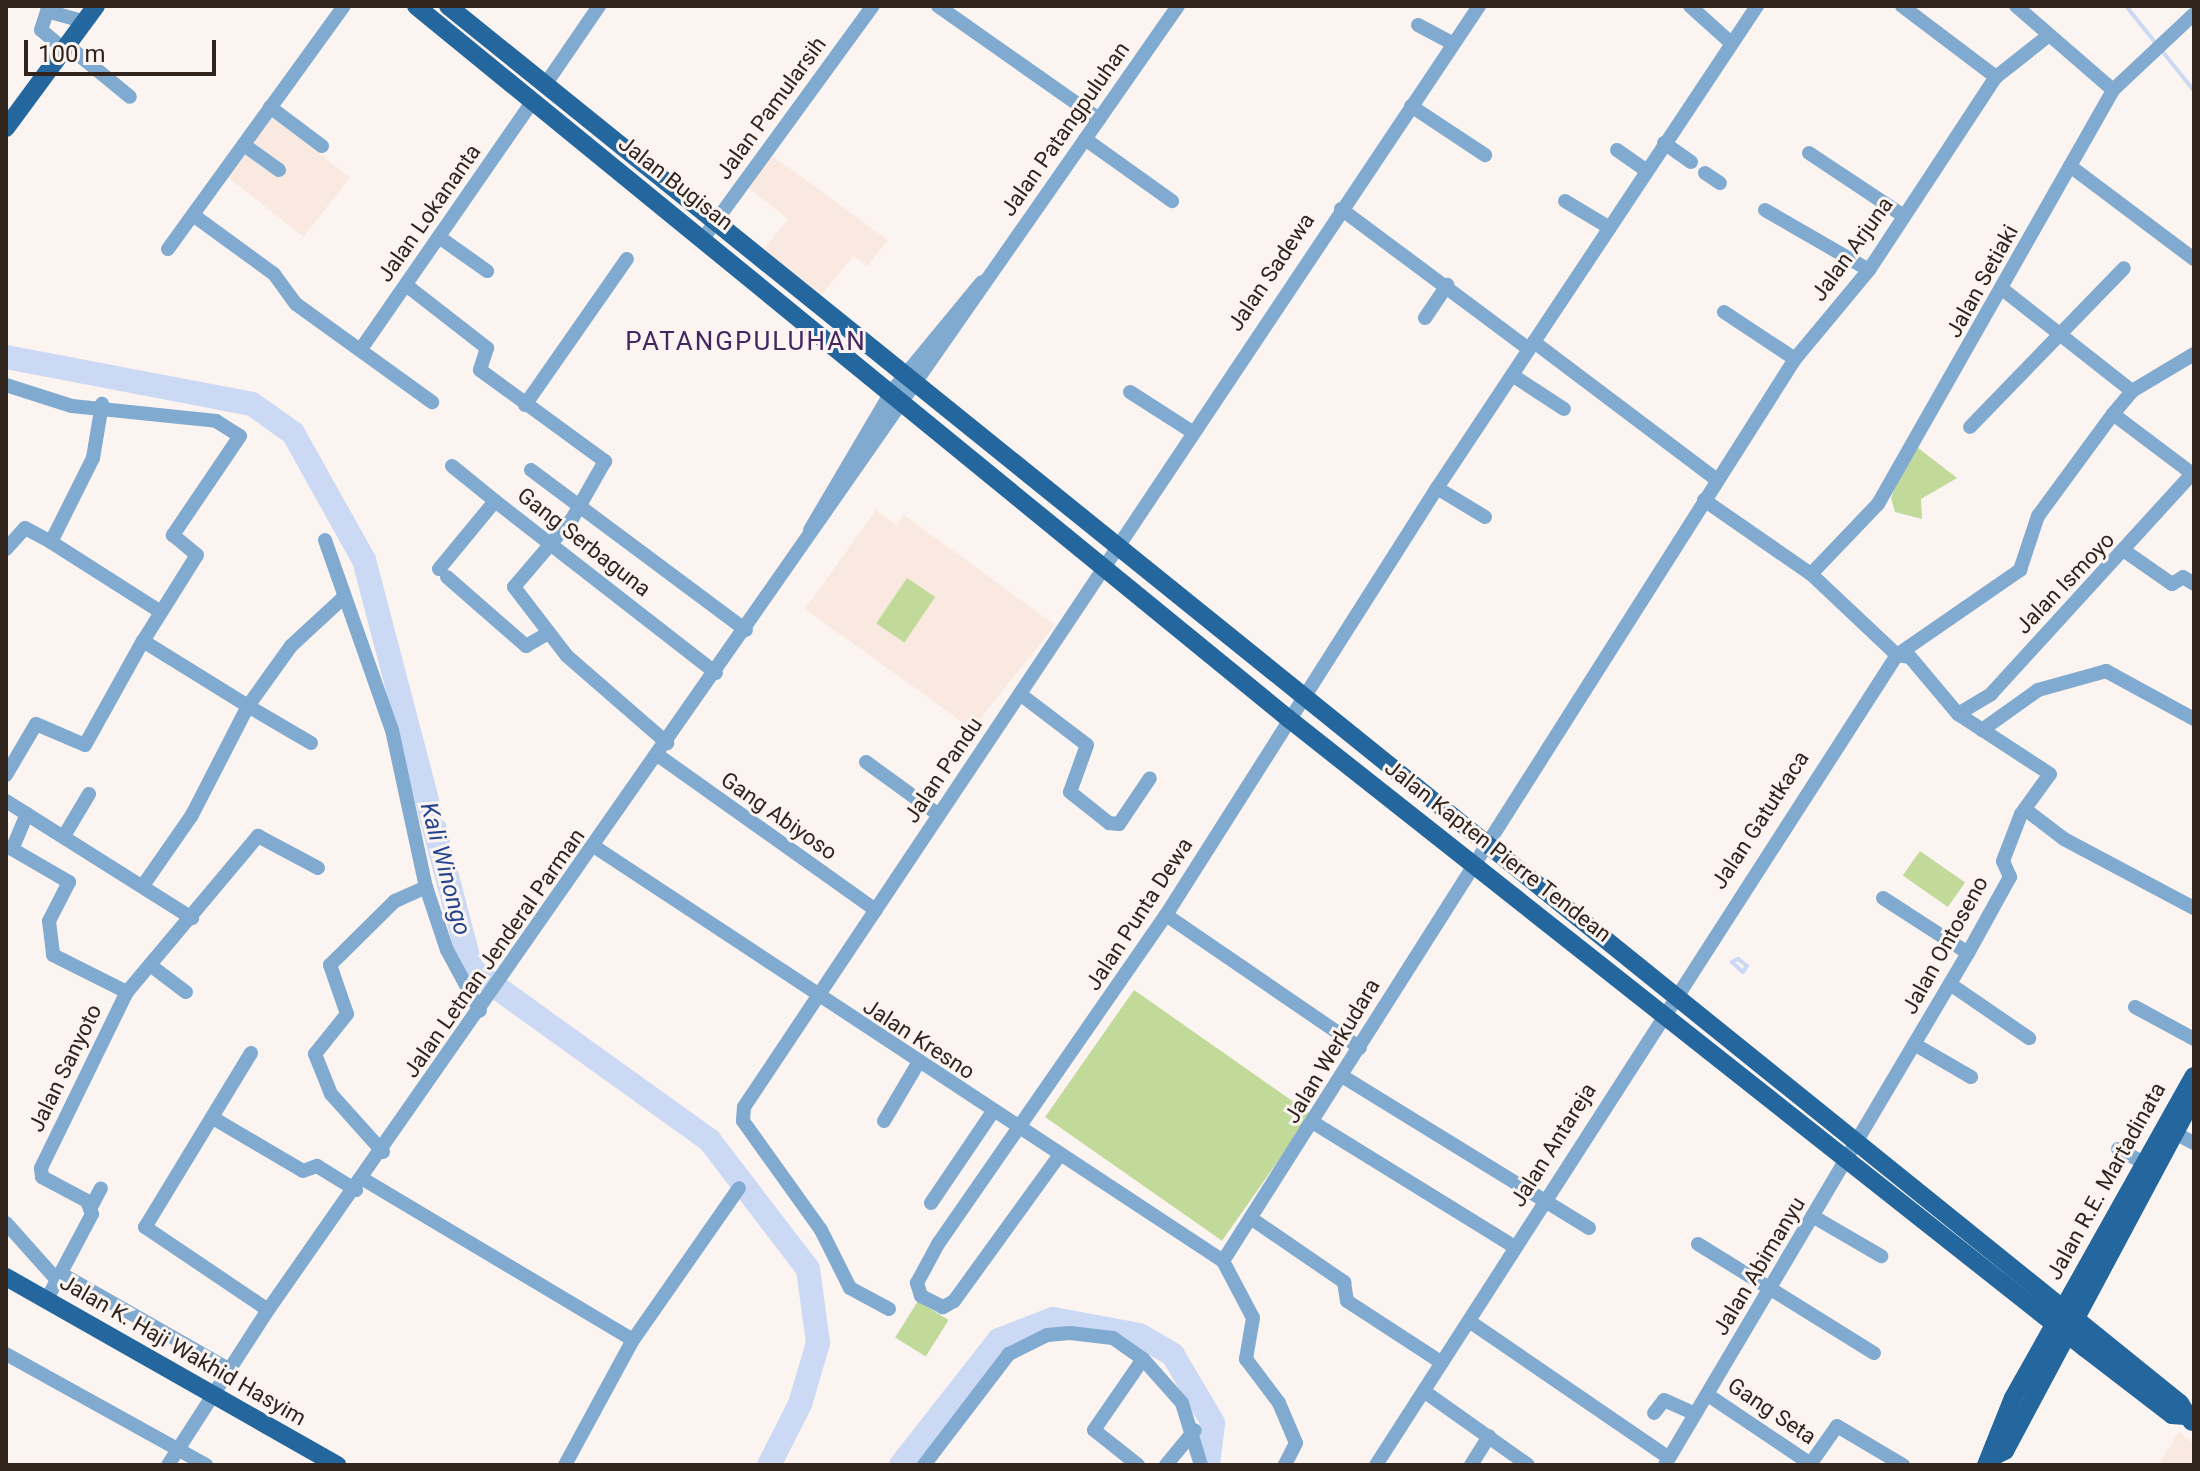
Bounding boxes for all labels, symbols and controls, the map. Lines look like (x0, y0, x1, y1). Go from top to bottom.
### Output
scale bar (28, 24, 220, 74)
street label: Jalan Pamularsih (710, 32, 832, 184)
street label: Jalan Patangpuluhan (995, 37, 1135, 221)
text: 100 m (38, 40, 105, 68)
street label: Jalan Bugisan (613, 130, 739, 236)
street label: Jalan Lokananta (372, 139, 486, 287)
street label: Jalan Arjuna (1805, 192, 1899, 306)
street label: Jalan Sadewa (1222, 208, 1320, 336)
street label: Jalan Setiaki (1940, 220, 2024, 342)
district label: PATANGPULUHAN (625, 326, 867, 358)
street label: Gang Serbaguna (512, 482, 656, 602)
street label: Jalan Ismoyo (2010, 527, 2120, 639)
street label: Jalan Pandu (898, 712, 988, 828)
street label: Jalan Gatutkaca (1706, 746, 1814, 894)
street label: Jalan Kapten Pierre Tendean (1379, 754, 1617, 948)
street label: Gang Abiyoso (716, 766, 842, 866)
water label: Kali Winongo (413, 800, 477, 938)
street label: Jalan Letnan Jenderal Parman (398, 823, 590, 1083)
street label: Jalan Punta Dewa (1080, 833, 1198, 995)
street label: Jalan Ontoseno (1896, 871, 1994, 1019)
street label: Jalan Werkudara (1278, 974, 1386, 1128)
street label: Jalan Kresno (858, 993, 980, 1085)
street label: Jalan Sanyoto (23, 1000, 107, 1136)
street label: Jalan Antareja (1504, 1078, 1602, 1212)
street label: Jalan R.E. Martadinata (2041, 1078, 2171, 1284)
street label: Jalan Abimanyu (1707, 1192, 1811, 1340)
street label: Jalan K. Haji Wakhid Hasyim (55, 1269, 311, 1431)
street label: Gang Seta (1723, 1372, 1821, 1450)

